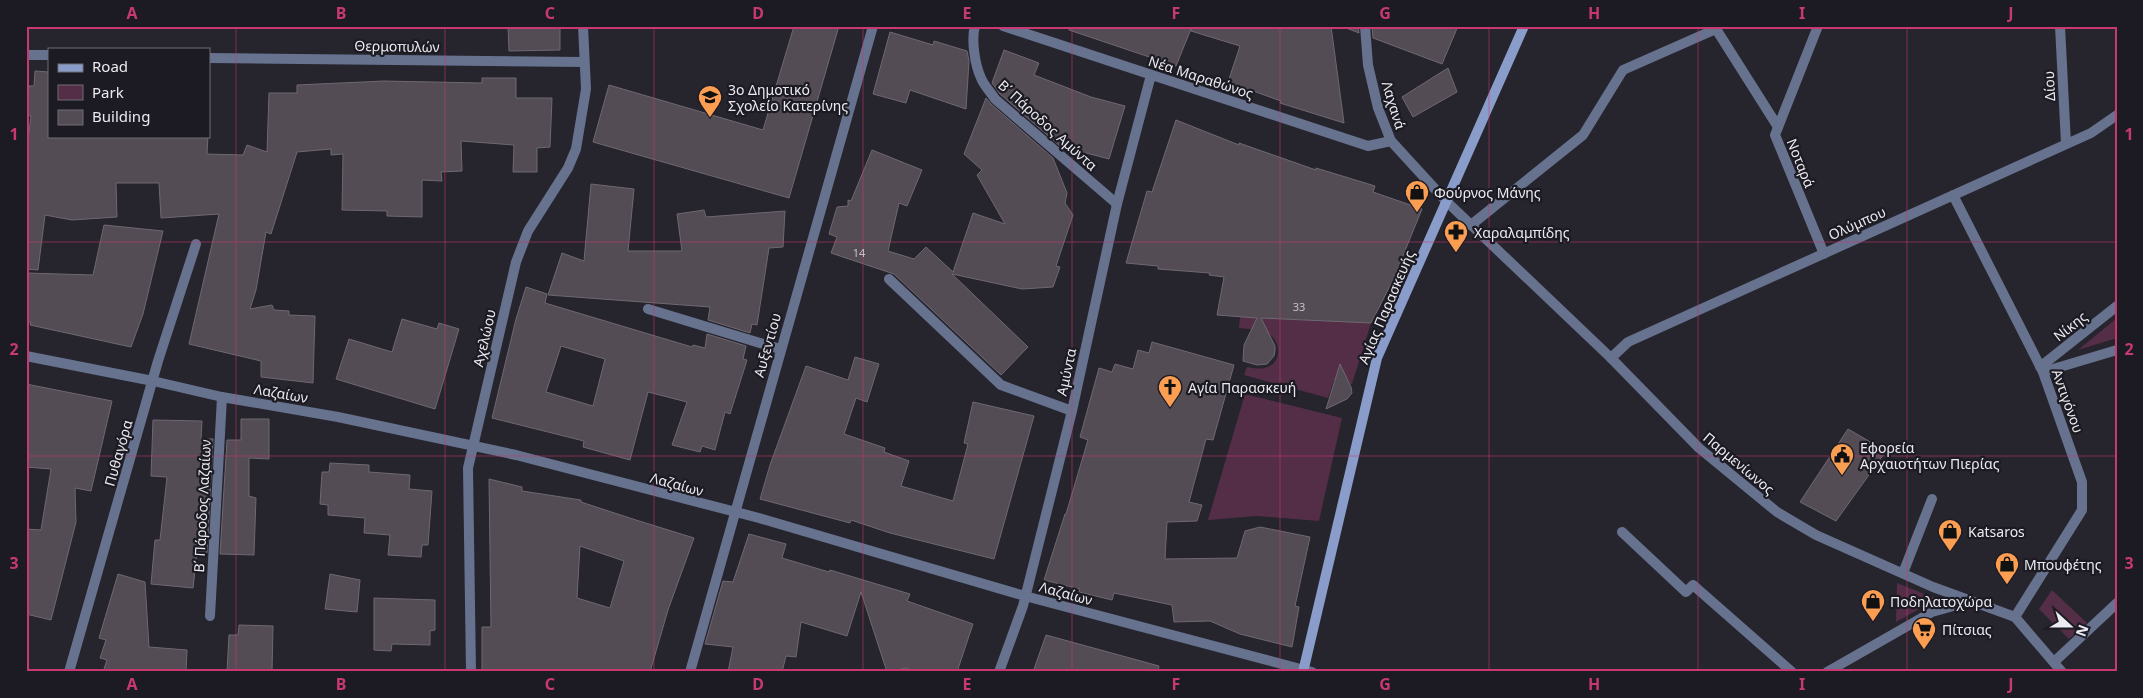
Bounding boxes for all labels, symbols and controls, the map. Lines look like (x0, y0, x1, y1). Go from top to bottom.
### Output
text: A (126, 2, 138, 24)
text: B (336, 2, 346, 24)
text: C (545, 2, 555, 24)
text: D (752, 2, 764, 24)
text: E (963, 2, 972, 24)
text: F (1172, 2, 1180, 24)
text: G (1379, 2, 1391, 24)
text: H (1588, 2, 1600, 24)
text: I (1799, 2, 1805, 24)
text: J (2006, 2, 2014, 24)
street label: Θερμοπυλών (354, 36, 440, 56)
legend (48, 48, 210, 138)
street label: Νέα Μαραθώνος (1146, 51, 1256, 103)
text: Road (92, 56, 128, 76)
street label: Δίου (2039, 70, 2059, 102)
street label: Β΄ Πάροδος Αμύντα (994, 75, 1102, 175)
street label: Λαχανά (1378, 79, 1410, 132)
place label: 3ο Δημοτικό Σχολείο Κατερίνης (728, 80, 848, 115)
text: Park (92, 82, 124, 102)
school or university icon: 3ο Δημοτικό Σχολείο Κατερίνης (697, 84, 723, 118)
text: Building (92, 106, 150, 126)
text: 1 (9, 123, 19, 145)
text: 1 (2124, 123, 2134, 145)
street label: Νοταρά (1783, 136, 1820, 191)
shop icon: Φούρνος Μάνης (1404, 179, 1430, 213)
place label: Φούρνος Μάνης (1434, 183, 1541, 202)
street label: Ολύμπου (1825, 202, 1889, 244)
pharmacy icon: Χαραλαμπίδης (1443, 219, 1469, 253)
place label: Χαραλαμπίδης (1474, 223, 1570, 242)
house number: 14 (853, 245, 866, 260)
street label: Αγίας Παρασκευής (1353, 247, 1419, 367)
house number: 33 (1293, 299, 1305, 314)
street label: Αχελώου (468, 307, 500, 369)
street label: Νίκης (2049, 307, 2091, 345)
street label: Αυξεντίου (749, 311, 785, 379)
text: 2 (9, 338, 19, 360)
text: 2 (2124, 338, 2134, 360)
street label: Αμύντα (1052, 346, 1080, 398)
street label: Αντιγόνου (2048, 366, 2088, 436)
church icon: Αγία Παρασκευή (1157, 374, 1183, 408)
place label: Αγία Παρασκευή (1188, 378, 1296, 397)
street label: Λαζαίων (253, 379, 309, 407)
street label: Πυθαγόρα (99, 417, 137, 488)
street label: Παρμενίωνος (1699, 428, 1779, 498)
place label: Εφορεία Αρχαιοτήτων Πιερίας (1860, 438, 2000, 473)
street label: Β΄ Πάροδος Λαζαίων (189, 439, 215, 573)
public building icon: Εφορεία Αρχαιοτήτων Πιερίας (1829, 442, 1855, 476)
street label: Λαζαίων (648, 468, 706, 500)
shop icon: Katsaros (1937, 518, 1963, 552)
place label: Katsaros (1968, 522, 2025, 541)
shop icon: Μπουφέτης (1994, 551, 2020, 585)
text: 3 (9, 552, 19, 574)
text: 3 (2124, 552, 2134, 574)
place label: Μπουφέτης (2024, 555, 2102, 574)
street label: Λαζαίων (1037, 577, 1095, 609)
shop icon: Ποδηλατοχώρα (1860, 588, 1886, 622)
place label: Ποδηλατοχώρα (1890, 592, 1992, 611)
north arrow (2046, 600, 2096, 650)
supermarket icon: Πίτσιας (1911, 616, 1937, 650)
place label: Πίτσιας (1942, 620, 1992, 639)
text: N (2072, 622, 2094, 640)
text: A (126, 673, 138, 695)
text: B (336, 673, 346, 695)
text: C (545, 673, 555, 695)
text: D (752, 673, 764, 695)
text: E (963, 673, 972, 695)
text: F (1172, 673, 1180, 695)
text: G (1379, 673, 1391, 695)
text: H (1588, 673, 1600, 695)
text: I (1799, 673, 1805, 695)
text: J (2006, 673, 2014, 695)

